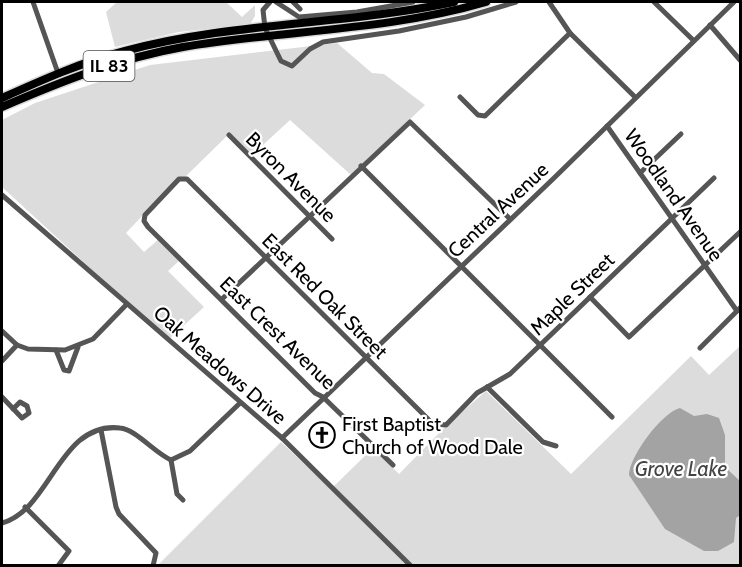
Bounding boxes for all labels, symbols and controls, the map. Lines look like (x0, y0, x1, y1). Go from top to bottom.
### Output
road number: IL 83 (84, 51, 134, 81)
street label: Woodland Avenue (619, 124, 729, 266)
street label: Byron Avenue (241, 127, 341, 227)
street label: Central Avenue (443, 157, 553, 263)
street label: East Red Oak Street (257, 228, 393, 364)
street label: Maple Street (525, 248, 619, 340)
street label: East Crest Avenue (215, 272, 341, 394)
street label: Oak Meadows Drive (149, 301, 291, 429)
place label: First Baptist Church of Wood Dale (342, 412, 523, 459)
church icon: First Baptist Church of Wood Dale (307, 420, 337, 450)
water label: Grove Lake (635, 456, 728, 481)

